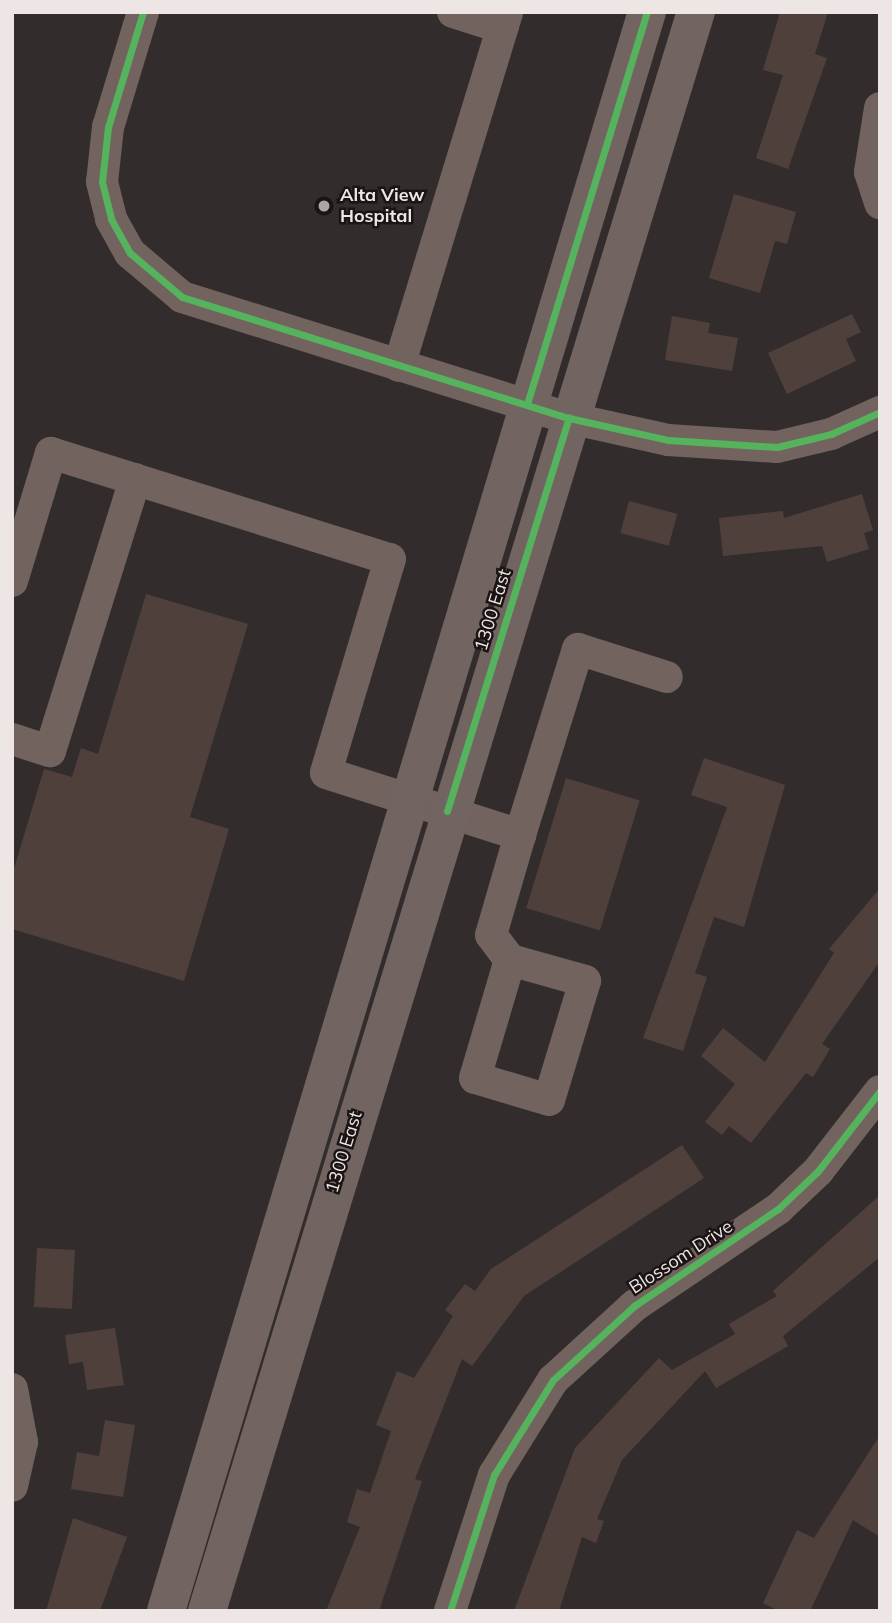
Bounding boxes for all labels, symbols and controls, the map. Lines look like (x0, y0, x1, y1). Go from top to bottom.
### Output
place label: Alta View Hospital (340, 185, 424, 228)
marker: Alta View Hospital (314, 196, 334, 216)
street label: 1300 East (470, 567, 516, 653)
street label: 1300 East (321, 1109, 367, 1195)
street label: Blossom Drive (625, 1216, 737, 1298)

